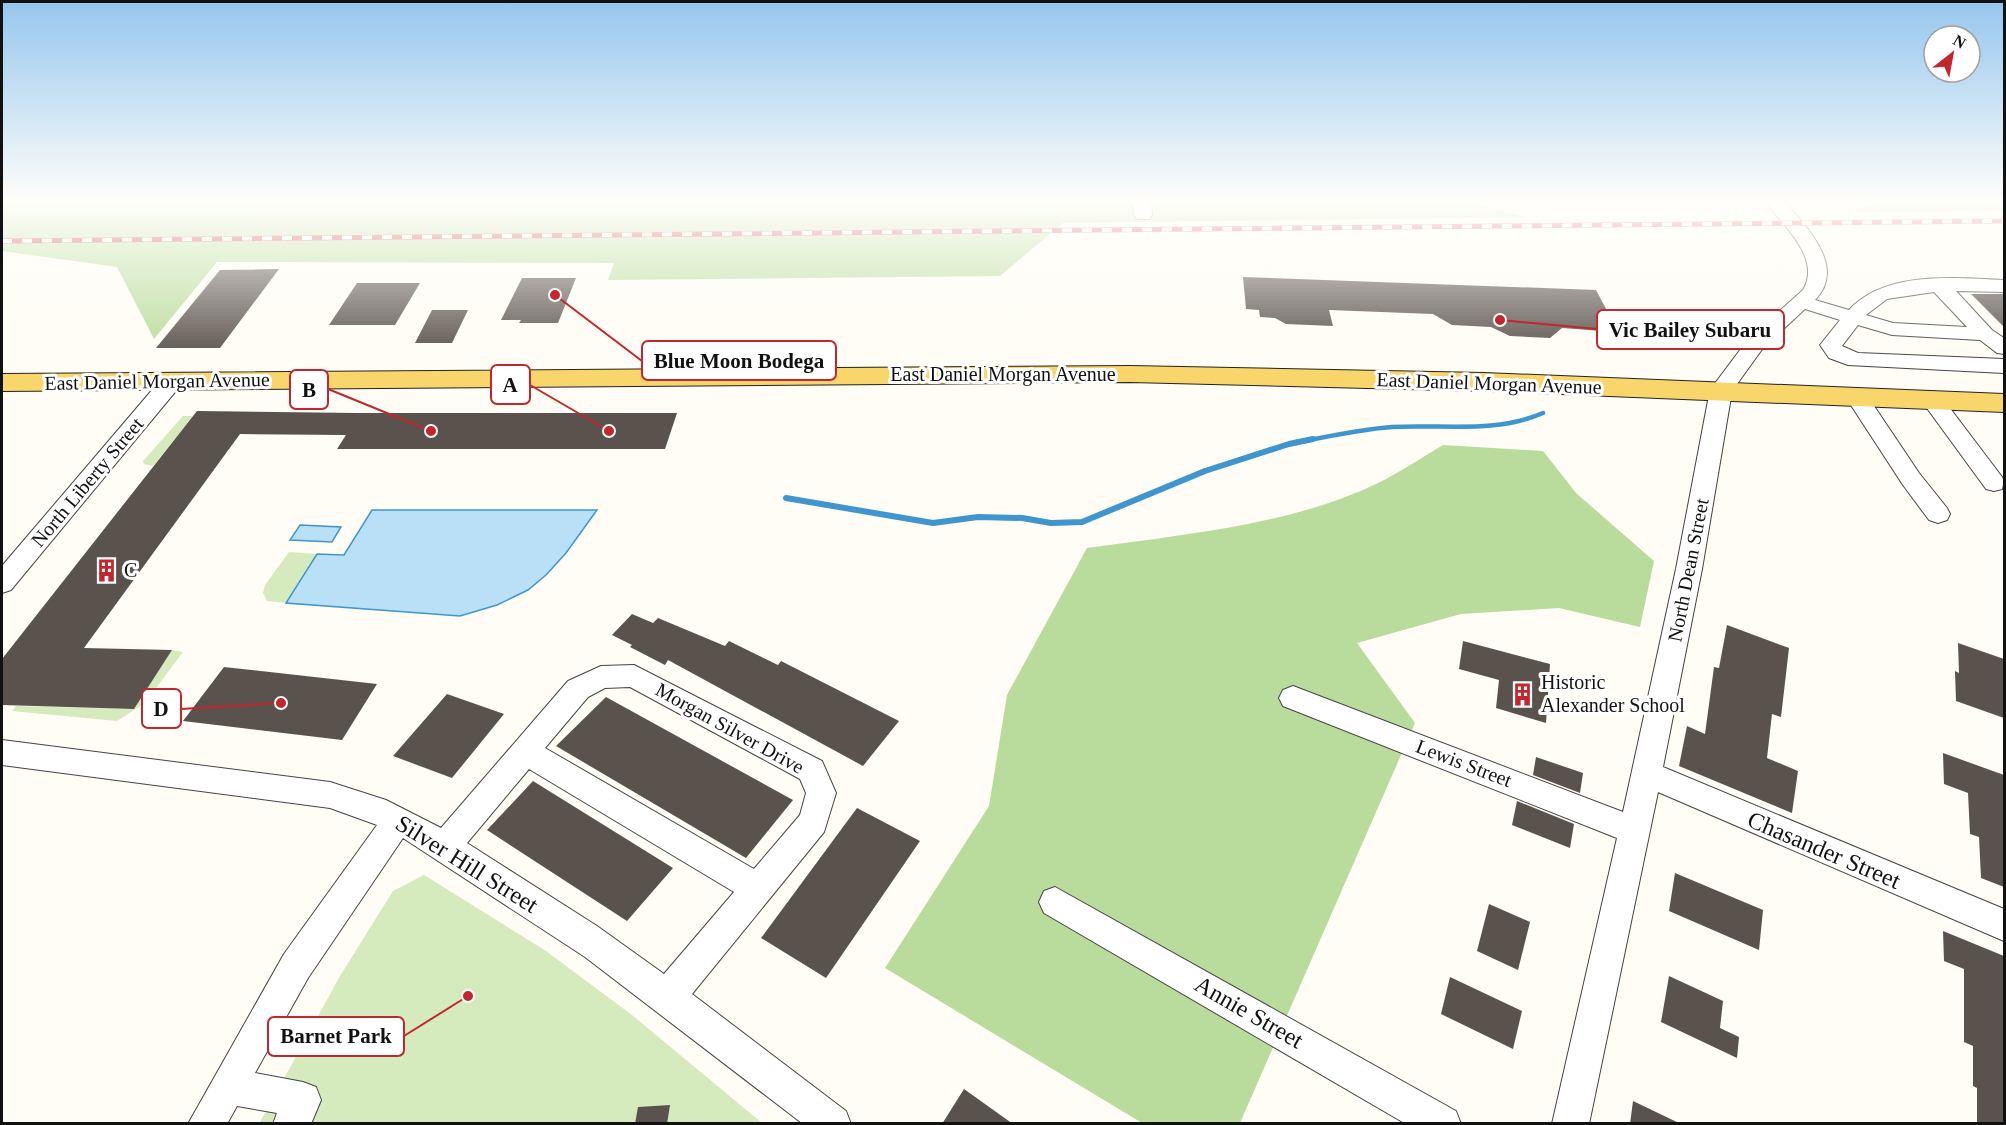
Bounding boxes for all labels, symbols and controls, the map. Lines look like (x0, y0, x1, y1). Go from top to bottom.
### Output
north arrow (1922, 24, 1982, 84)
text: N (1950, 31, 1969, 52)
callout: Vic Bailey Subaru (1597, 310, 1784, 349)
text: Vic Bailey Subaru (1609, 318, 1772, 342)
callout: Blue Moon Bodega (642, 341, 836, 380)
text: Blue Moon Bodega (654, 349, 825, 373)
street label: East Daniel Morgan Avenue (890, 363, 1116, 386)
callout: A (491, 365, 530, 404)
street label: East Daniel Morgan Avenue (44, 368, 270, 395)
street label: East Daniel Morgan Avenue (1376, 368, 1602, 399)
callout: B (290, 370, 328, 409)
text: A (502, 373, 518, 397)
text: B (302, 378, 316, 402)
street label: North Liberty Street (26, 412, 149, 552)
street label: North Dean Street (1663, 496, 1713, 644)
building icon: C (93, 557, 119, 583)
place label: C (124, 559, 137, 581)
place label: Historic Alexander School (1541, 671, 1685, 716)
street label: Morgan Silver Drive (651, 678, 808, 779)
building icon: Historic Alexander School (1510, 681, 1536, 707)
callout: D (142, 689, 181, 728)
text: D (153, 697, 169, 721)
street label: Lewis Street (1413, 735, 1515, 791)
street label: Chasander Street (1744, 806, 1905, 894)
street label: Silver Hill Street (391, 810, 543, 918)
street label: Annie Street (1190, 971, 1308, 1054)
callout: Barnet Park (268, 1017, 404, 1056)
text: Barnet Park (280, 1024, 392, 1048)

